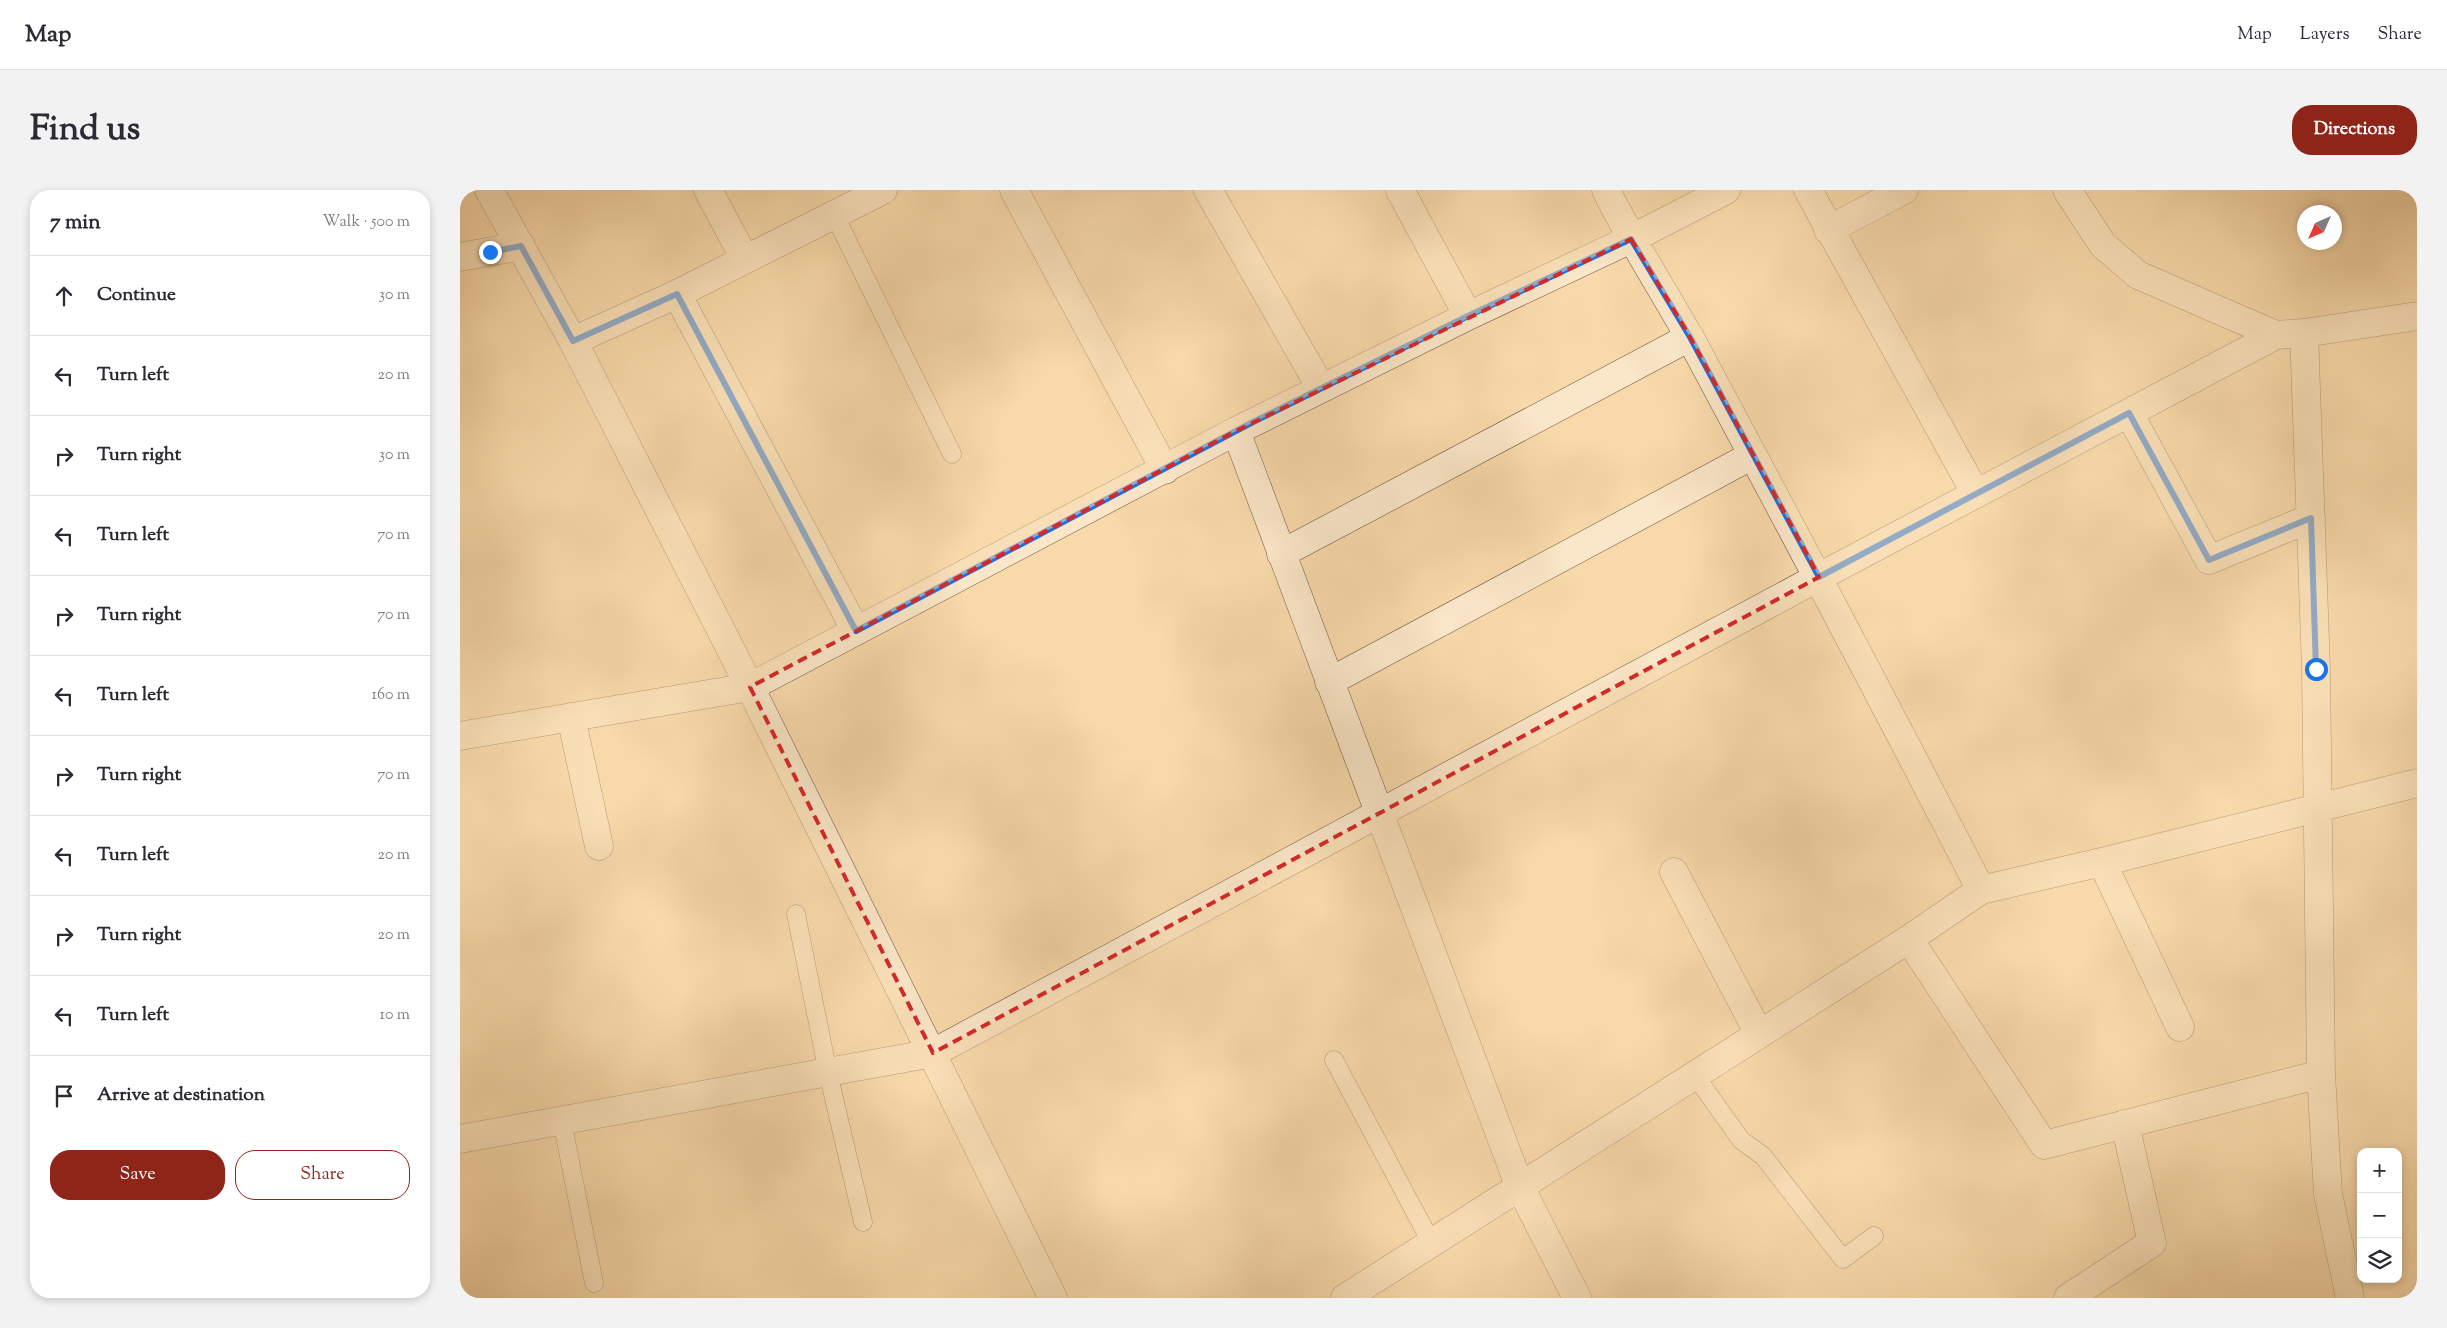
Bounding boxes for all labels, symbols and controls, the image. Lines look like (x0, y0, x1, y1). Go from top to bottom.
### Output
text: Map (25, 18, 71, 52)
text: Map (2237, 22, 2272, 48)
text: Layers (2300, 22, 2350, 48)
text: Share (2378, 22, 2422, 48)
text: Find us (30, 105, 140, 156)
button: Directions (2292, 105, 2417, 155)
north arrow (2297, 205, 2342, 250)
text: 7 min (50, 208, 101, 238)
text: Walk · 500 m (323, 211, 410, 234)
route end (479, 241, 502, 264)
icon: ahead (50, 282, 78, 310)
text: Continue (97, 282, 176, 309)
text: 30 m (379, 284, 410, 307)
icon: left (50, 362, 78, 390)
text: Turn left (97, 362, 169, 389)
text: 20 m (377, 364, 410, 387)
icon: right (50, 442, 78, 470)
text: Turn right (97, 442, 181, 469)
text: 30 m (379, 444, 410, 467)
icon: left (50, 522, 78, 550)
text: Turn left (97, 522, 169, 549)
text: 70 m (377, 524, 410, 547)
icon: right (50, 602, 78, 630)
text: Turn right (97, 602, 181, 629)
text: 70 m (377, 604, 410, 627)
route start (2305, 658, 2328, 681)
icon: left (50, 682, 78, 710)
text: Turn left (97, 682, 169, 709)
text: 160 m (372, 684, 410, 707)
icon: right (50, 762, 78, 790)
text: Turn right (97, 762, 181, 789)
text: 70 m (377, 764, 410, 787)
icon: left (50, 842, 78, 870)
text: Turn left (97, 842, 169, 869)
text: 20 m (377, 844, 410, 867)
icon: right (50, 922, 78, 950)
text: Turn right (97, 922, 181, 949)
text: 20 m (377, 924, 410, 947)
icon: left (50, 1002, 78, 1030)
text: Turn left (97, 1002, 169, 1029)
text: 10 m (380, 1004, 410, 1027)
icon: arrive (50, 1082, 78, 1110)
text: Arrive at destination (97, 1082, 265, 1109)
map controls (2357, 1148, 2402, 1283)
button: + (2357, 1148, 2402, 1193)
button: Save (50, 1150, 225, 1200)
button: Share (235, 1150, 410, 1200)
button: − (2357, 1193, 2402, 1238)
button: layers (2357, 1238, 2402, 1283)

